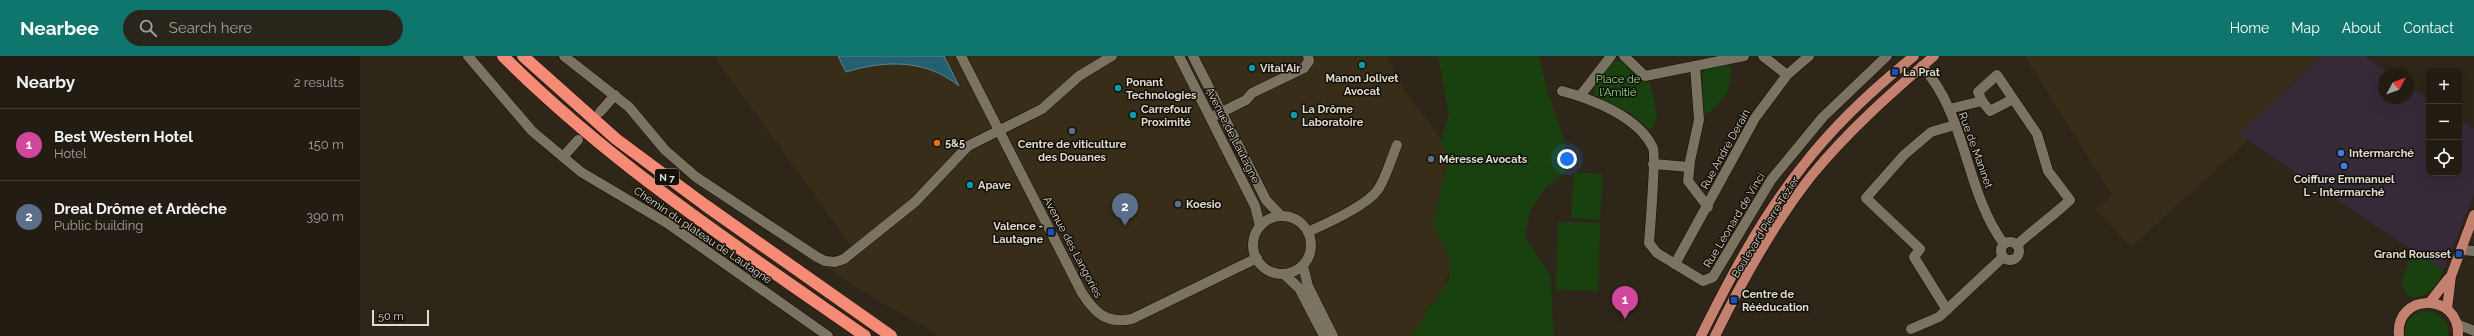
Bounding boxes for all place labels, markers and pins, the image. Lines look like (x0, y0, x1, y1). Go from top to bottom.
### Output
marker: Manon Jolivet Avocat (1357, 60, 1367, 70)
place label: Vital'Air (1260, 62, 1301, 75)
marker: Vital'Air (1247, 63, 1257, 73)
place label: La Prat (1903, 66, 1941, 79)
marker: La Prat (1890, 67, 1900, 77)
place label: Manon Jolivet Avocat (1326, 72, 1399, 98)
place label: Ponant Technologies (1126, 76, 1197, 102)
marker: Ponant Technologies (1113, 83, 1123, 93)
place label: Carrefour Proximité (1141, 103, 1192, 129)
place label: La Drôme Laboratoire (1302, 103, 1364, 129)
marker: Carrefour Proximité (1128, 110, 1138, 120)
marker: La Drôme Laboratoire (1289, 110, 1299, 120)
marker: Centre de viticulture des Douanes (1067, 126, 1077, 136)
place label: 5&5 (945, 137, 965, 150)
marker: 5&5 (932, 138, 942, 148)
place label: Centre de viticulture des Douanes (1018, 138, 1127, 164)
place label: Intermarché (2349, 147, 2414, 160)
marker: Intermarché (2336, 148, 2346, 158)
place label: Méresse Avocats (1439, 153, 1528, 166)
marker: Méresse Avocats (1426, 154, 1436, 164)
marker: Coiffure Emmanuel L - Intermarché (2339, 161, 2349, 171)
place label: Coiffure Emmanuel L - Intermarché (2293, 173, 2395, 199)
place label: Apave (978, 179, 1011, 192)
marker: Apave (965, 180, 975, 190)
pin: 2 (1112, 193, 1138, 226)
place label: Koesio (1186, 198, 1221, 211)
marker: Koesio (1173, 199, 1183, 209)
place label: Valence - Lautagne (993, 220, 1043, 246)
marker: Valence - Lautagne (1046, 227, 1056, 237)
place label: Grand Rousset (2374, 248, 2452, 261)
marker: Grand Rousset (2454, 249, 2464, 259)
pin: 1 (1612, 286, 1638, 319)
place label: Centre de Rééducation (1742, 288, 1809, 314)
marker: Centre de Rééducation (1729, 295, 1739, 305)

